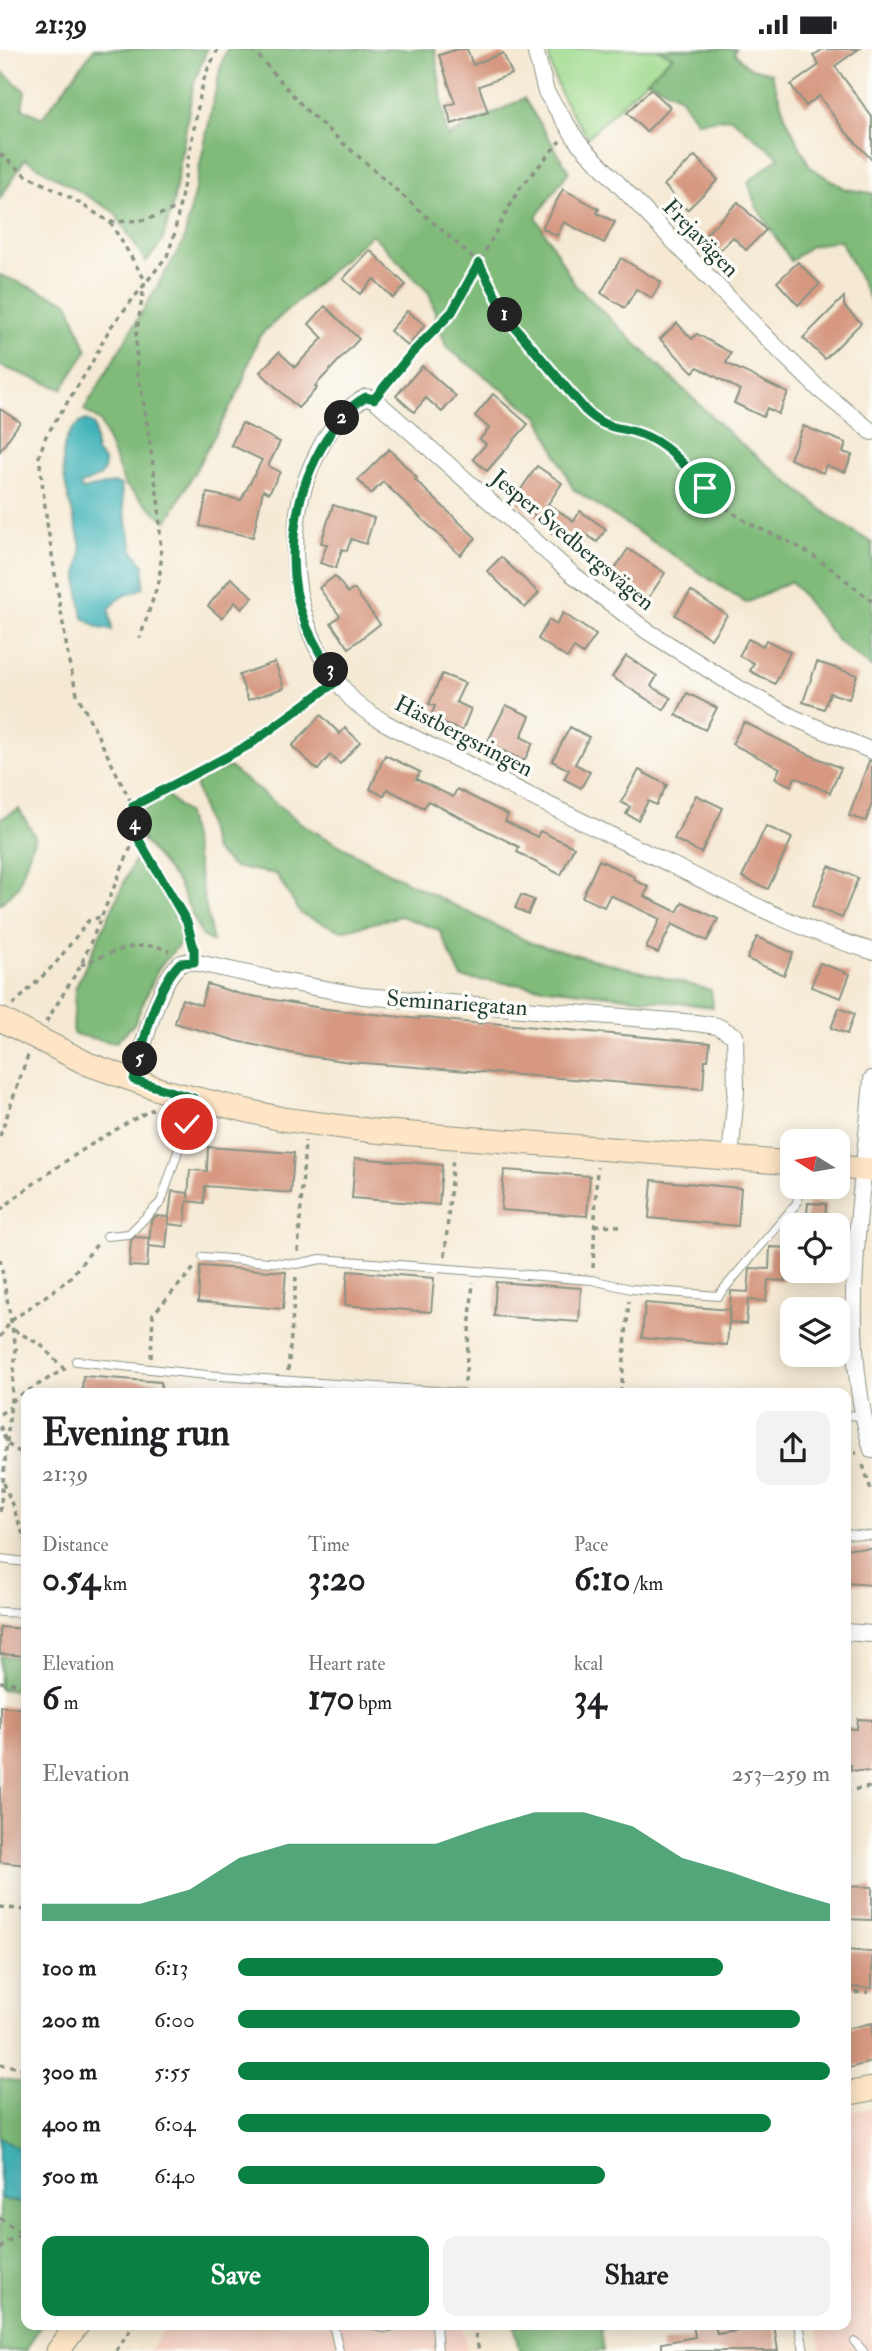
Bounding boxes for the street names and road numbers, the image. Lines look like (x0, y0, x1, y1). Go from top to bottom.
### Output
street label: Frejavägen (656, 193, 746, 284)
street label: Jesper Svedbergsvägen (484, 462, 661, 618)
street label: Hästbergsringen (390, 689, 538, 783)
street label: Seminariegatan (385, 984, 529, 1022)

